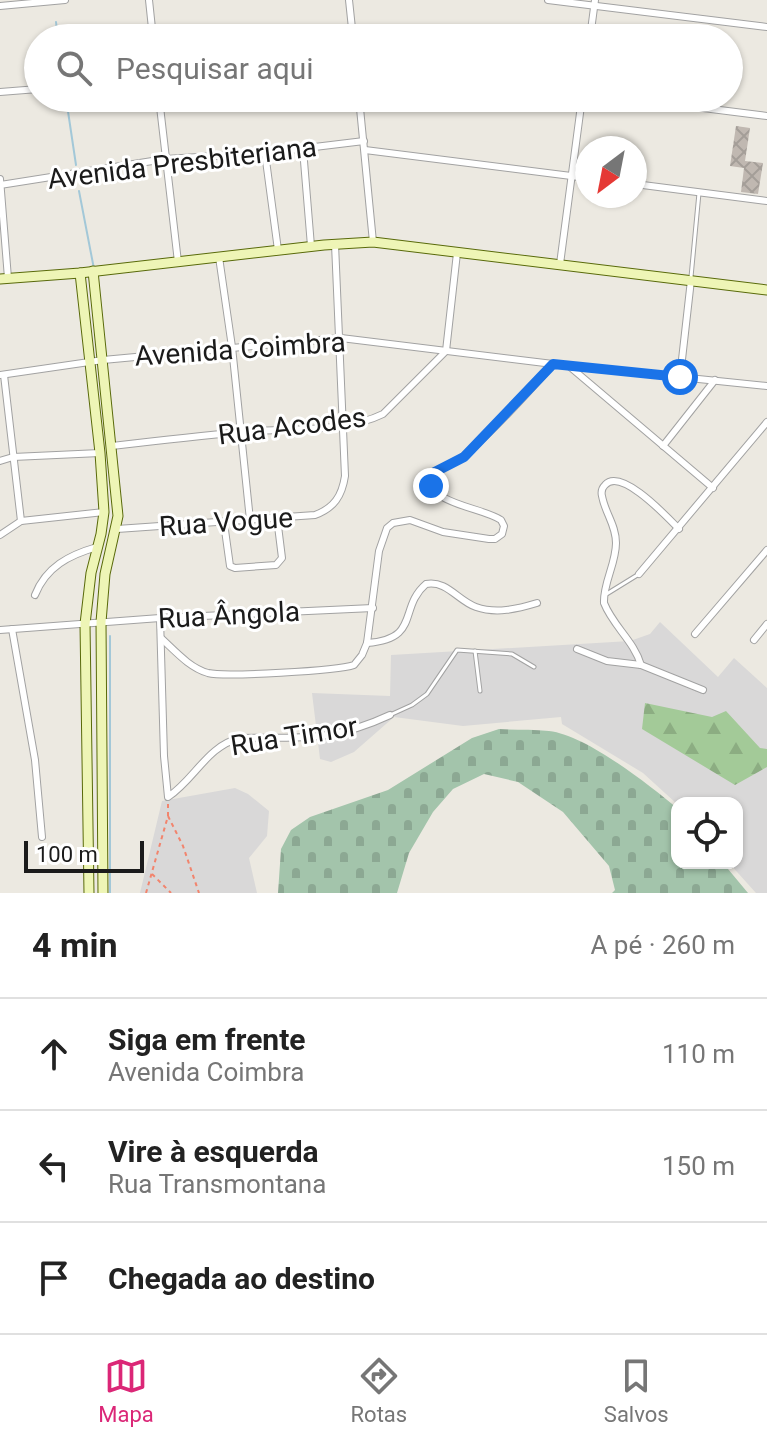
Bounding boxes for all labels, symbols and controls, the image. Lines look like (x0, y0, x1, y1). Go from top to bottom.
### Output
search box (24, 24, 743, 112)
icon: search (52, 46, 96, 90)
text: Pesquisar aqui (116, 51, 314, 86)
street label: Avenida Presbiteriana (45, 130, 319, 196)
north arrow (575, 136, 647, 208)
street label: Avenida Coimbra (133, 325, 347, 373)
route start (662, 359, 698, 395)
street label: Rua Acodes (216, 401, 368, 451)
route end (413, 468, 449, 504)
street label: Rua Vogue (158, 501, 294, 543)
street label: Rua Ângola (157, 595, 301, 635)
street label: Rua Timor (228, 710, 360, 762)
map controls (671, 797, 743, 869)
button: locate (671, 797, 743, 869)
scale bar (24, 837, 144, 873)
text: 100 m (36, 842, 98, 867)
text: 4 min (32, 925, 117, 965)
text: A pé · 260 m (590, 930, 735, 960)
text: Siga em frente (108, 1022, 306, 1057)
icon: ahead (32, 1032, 76, 1076)
text: 110 m (662, 1039, 735, 1069)
text: Avenida Coimbra (108, 1057, 304, 1087)
text: Vire à esquerda (108, 1134, 319, 1169)
icon: left (32, 1144, 76, 1188)
text: 150 m (662, 1151, 735, 1181)
text: Rua Transmontana (108, 1169, 326, 1199)
icon: arrive (32, 1256, 76, 1300)
text: Chegada ao destino (108, 1261, 375, 1296)
tab: Mapa (98, 1354, 154, 1427)
tab: Rotas (351, 1354, 407, 1427)
tab: Salvos (604, 1354, 669, 1427)

